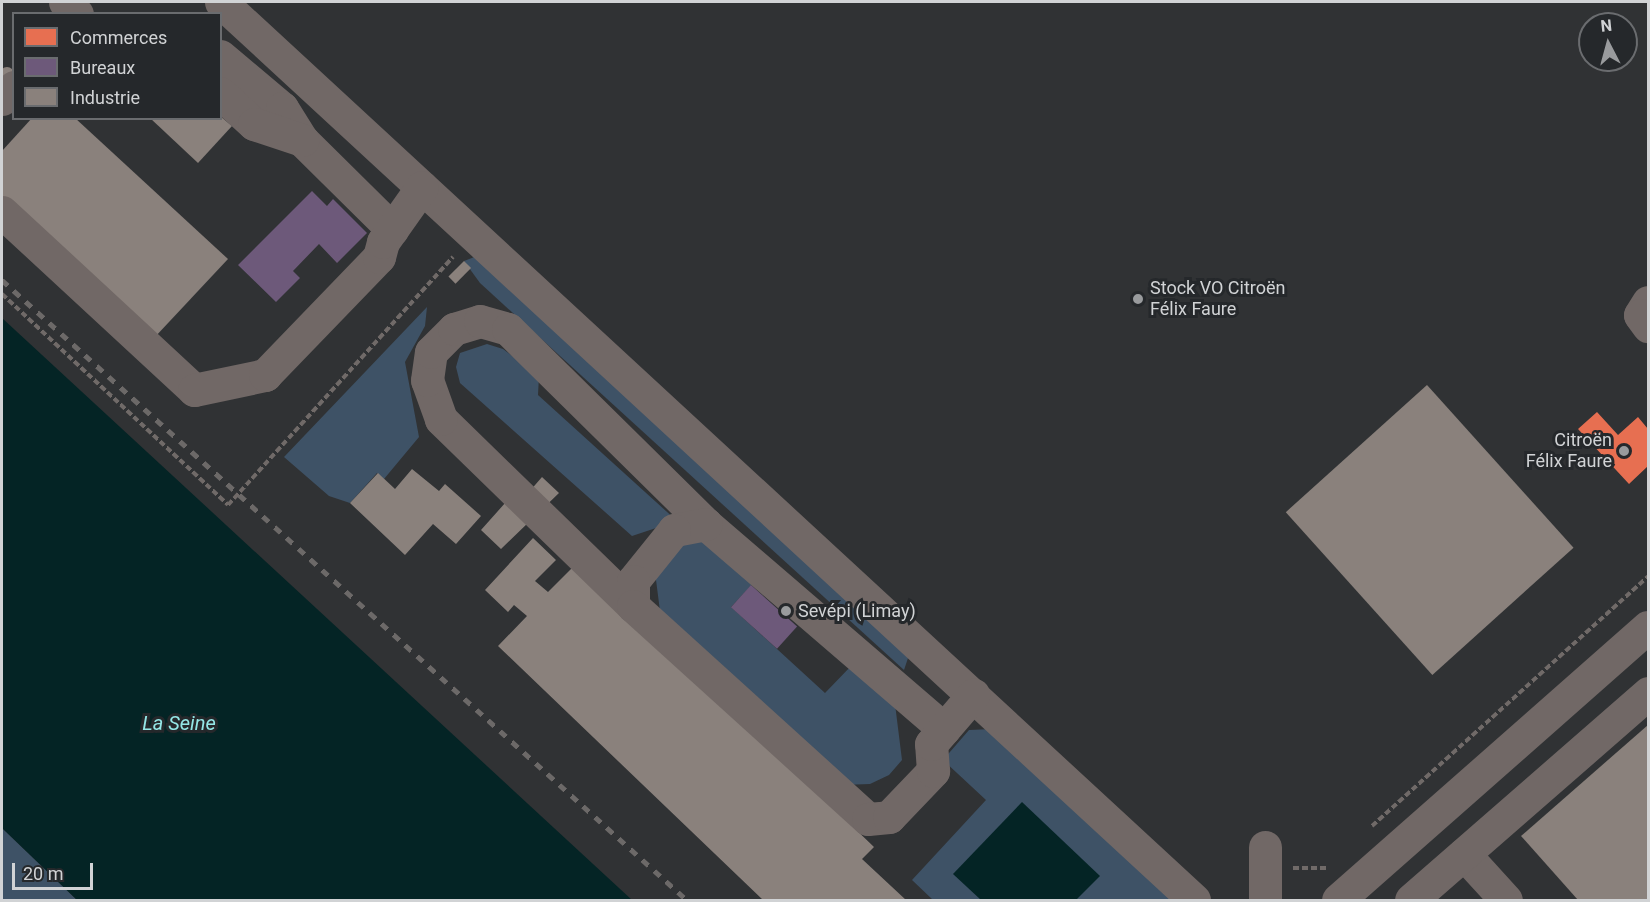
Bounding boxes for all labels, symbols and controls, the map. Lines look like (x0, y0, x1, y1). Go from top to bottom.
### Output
legend (12, 12, 222, 120)
north arrow (1578, 12, 1638, 72)
text: N (1600, 16, 1613, 36)
text: Commerces (70, 27, 167, 48)
text: Bureaux (70, 57, 135, 78)
text: Industrie (70, 87, 140, 108)
place label: Stock VO Citroën Félix Faure (1150, 278, 1286, 320)
marker: Stock VO Citroën Félix Faure (1131, 292, 1145, 306)
place label: Citroën Félix Faure (1526, 430, 1612, 472)
marker: Citroën Félix Faure (1617, 444, 1631, 458)
place label: Sevépi (Limay) (798, 600, 916, 622)
marker: Sevépi (Limay) (779, 604, 793, 618)
water label: La Seine (142, 711, 216, 735)
scale bar (15, 851, 96, 889)
text: 20 m (23, 863, 63, 884)

